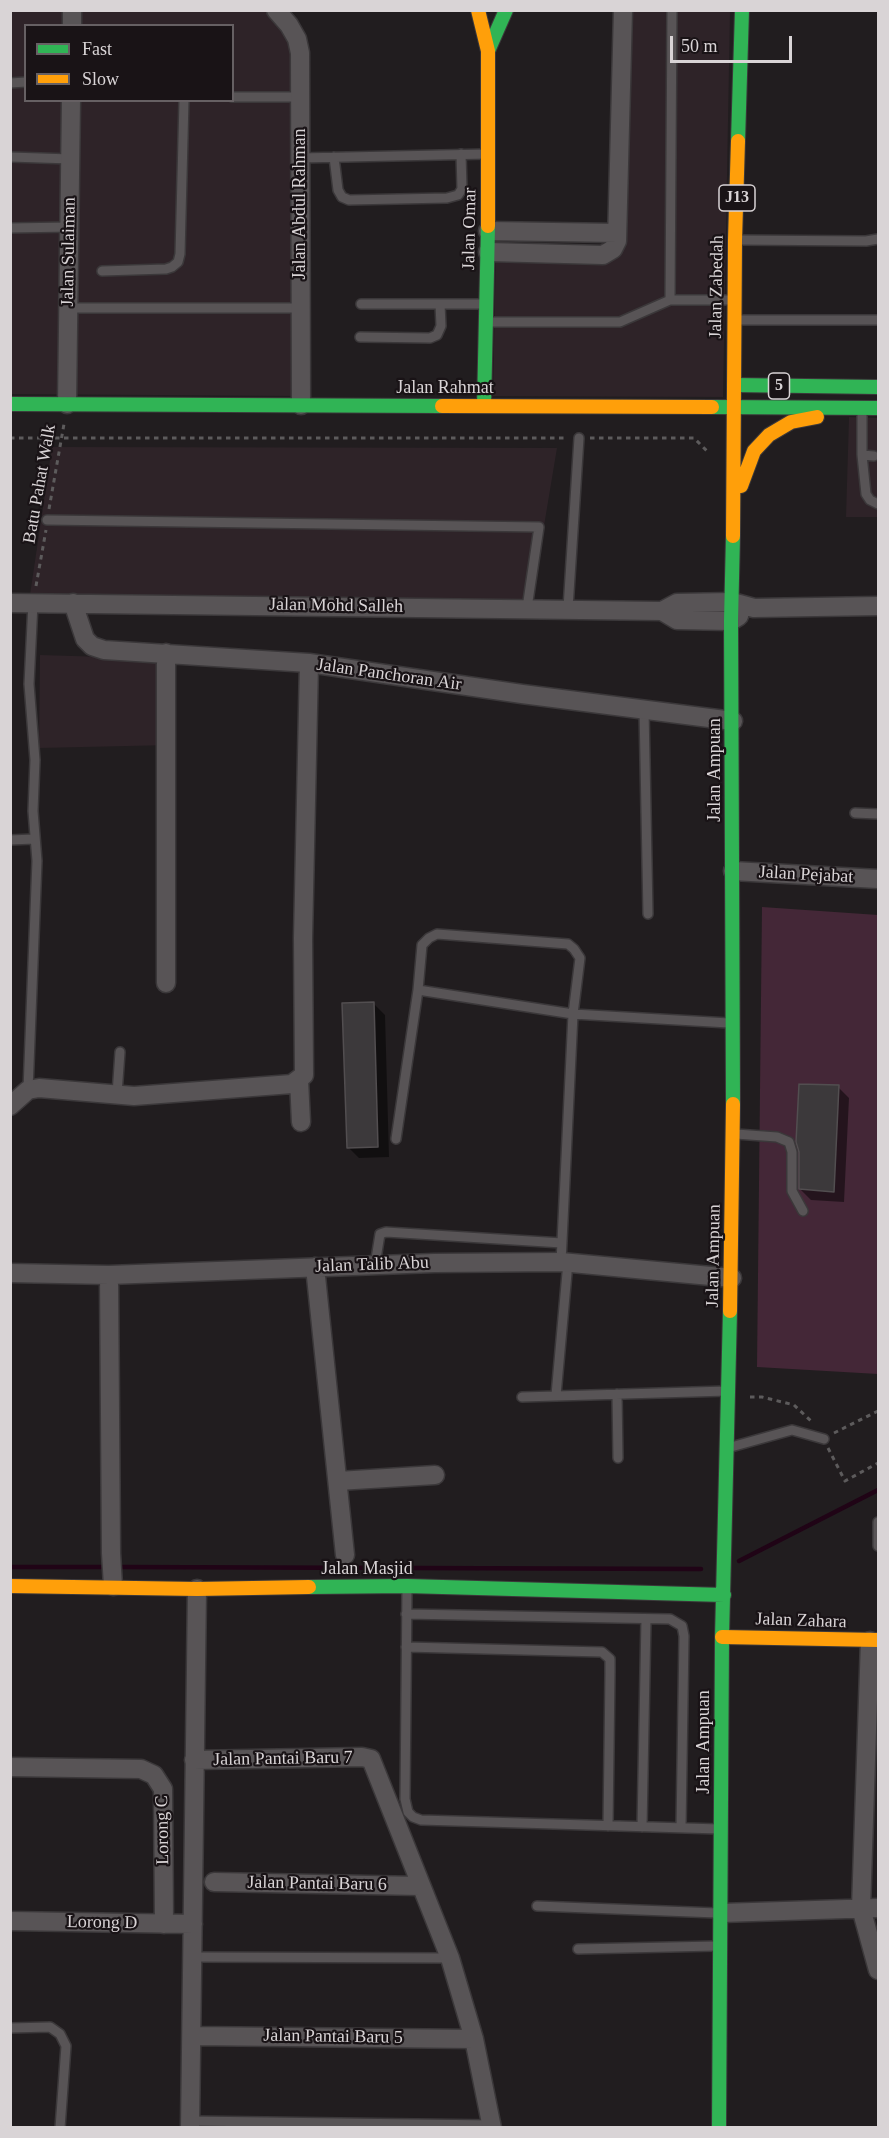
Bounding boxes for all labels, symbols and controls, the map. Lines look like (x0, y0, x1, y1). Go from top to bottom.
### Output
legend (24, 24, 234, 102)
scale bar (673, 24, 794, 62)
text: 50 m (681, 36, 718, 56)
text: Fast (82, 39, 112, 59)
text: Slow (82, 69, 119, 89)
street label: Jalan Abdul Rahman (289, 129, 311, 279)
road number: J13 (719, 185, 755, 211)
street label: Jalan Omar (458, 188, 482, 270)
street label: Jalan Sulaiman (57, 197, 81, 307)
street label: Jalan Zabedah (705, 235, 729, 339)
road number: 5 (768, 373, 790, 399)
street label: Jalan Rahmat (396, 377, 494, 399)
street label: Batu Pahat Walk (19, 423, 61, 545)
street label: Jalan Mohd Salleh (269, 594, 403, 618)
street label: Jalan Panchoran Air (315, 654, 463, 696)
street label: Jalan Ampuan (704, 718, 726, 822)
street label: Jalan Pejabat (758, 862, 854, 888)
street label: Jalan Ampuan (702, 1204, 726, 1308)
street label: Jalan Talib Abu (315, 1252, 429, 1278)
street label: Jalan Masjid (321, 1558, 413, 1580)
street label: Jalan Zahara (755, 1609, 847, 1633)
street label: Jalan Ampuan (693, 1690, 715, 1794)
street label: Jalan Pantai Baru 7 (213, 1747, 353, 1771)
street label: Lorong C (152, 1795, 174, 1865)
street label: Jalan Pantai Baru 6 (247, 1872, 387, 1896)
street label: Lorong D (67, 1912, 137, 1934)
street label: Jalan Pantai Baru 5 (263, 2025, 403, 2049)

